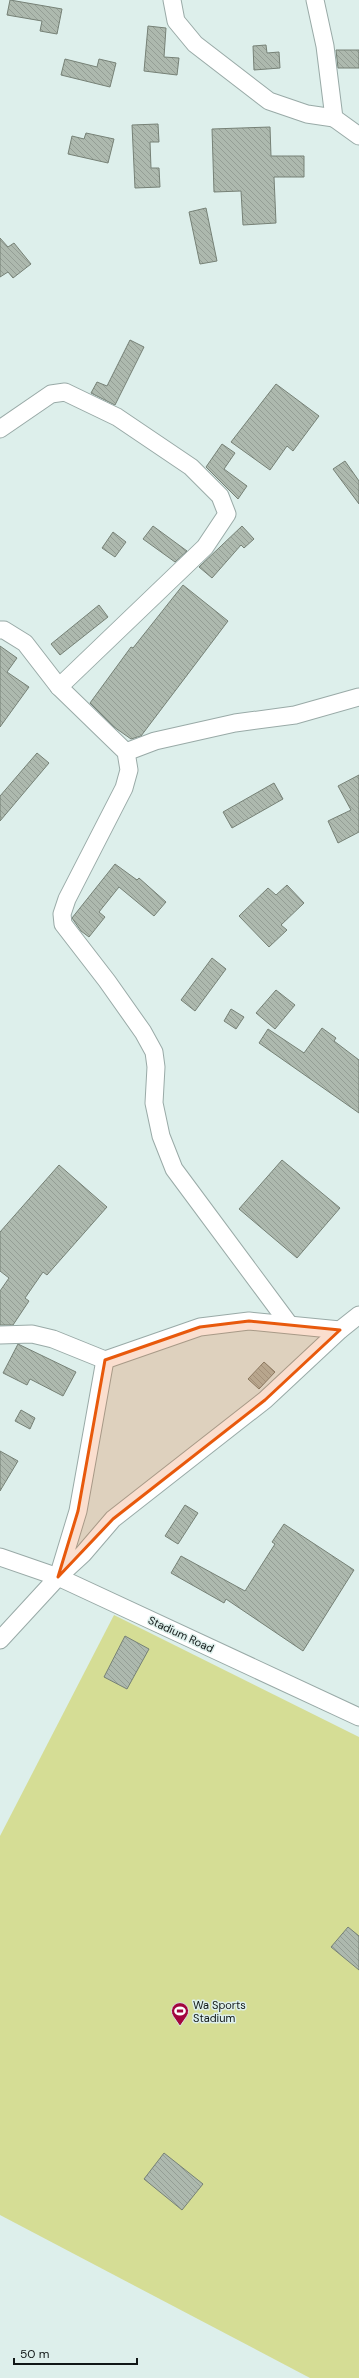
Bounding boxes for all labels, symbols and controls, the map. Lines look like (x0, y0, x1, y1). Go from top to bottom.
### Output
street label: Stadium Road (146, 1613, 216, 1655)
place label: Wa Sports Stadium (193, 1998, 246, 2025)
sports icon: Wa Sports Stadium (170, 2001, 190, 2026)
scale bar (14, 2340, 137, 2366)
text: 50 m (20, 2346, 49, 2362)

